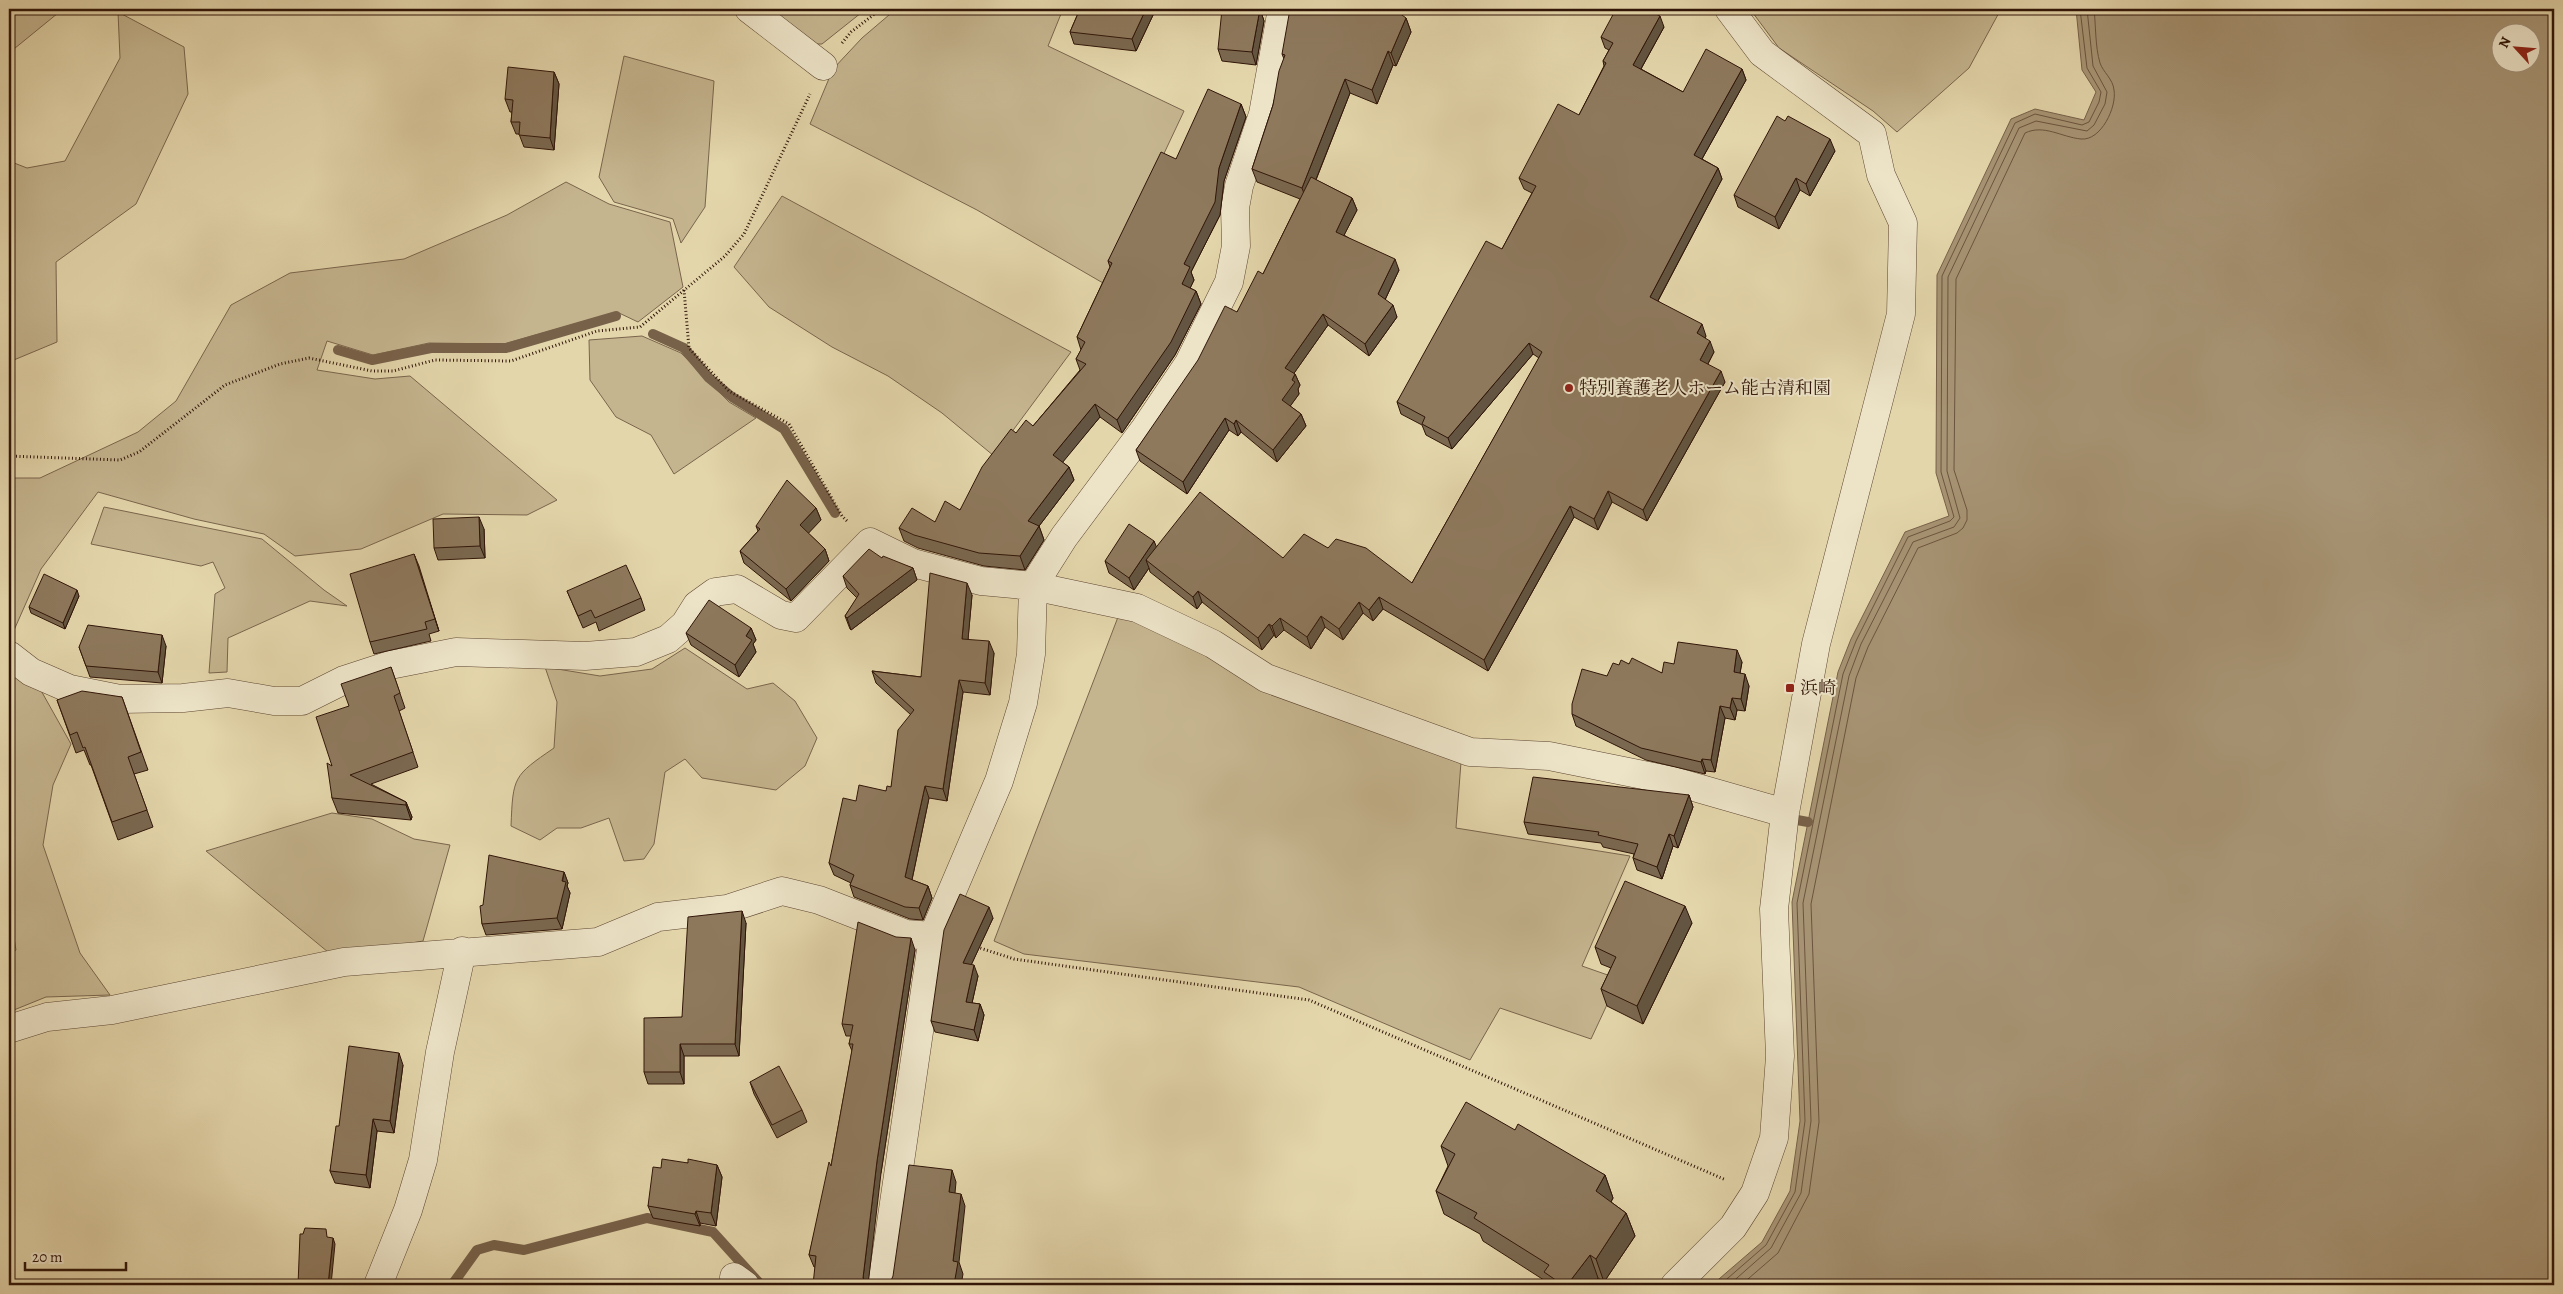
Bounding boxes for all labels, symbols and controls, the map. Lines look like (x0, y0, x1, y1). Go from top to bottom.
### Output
north arrow (2490, 22, 2540, 72)
text: N (2494, 34, 2516, 51)
place label: 特別養護老人ホーム能古清和園 (1579, 376, 1831, 400)
marker: 特別養護老人ホーム能古清和園 (1563, 382, 1575, 394)
place label: 浜崎 (1800, 676, 1836, 700)
marker: 浜崎 (1784, 682, 1796, 694)
scale bar (25, 1239, 126, 1271)
text: 20 m (32, 1247, 63, 1267)

